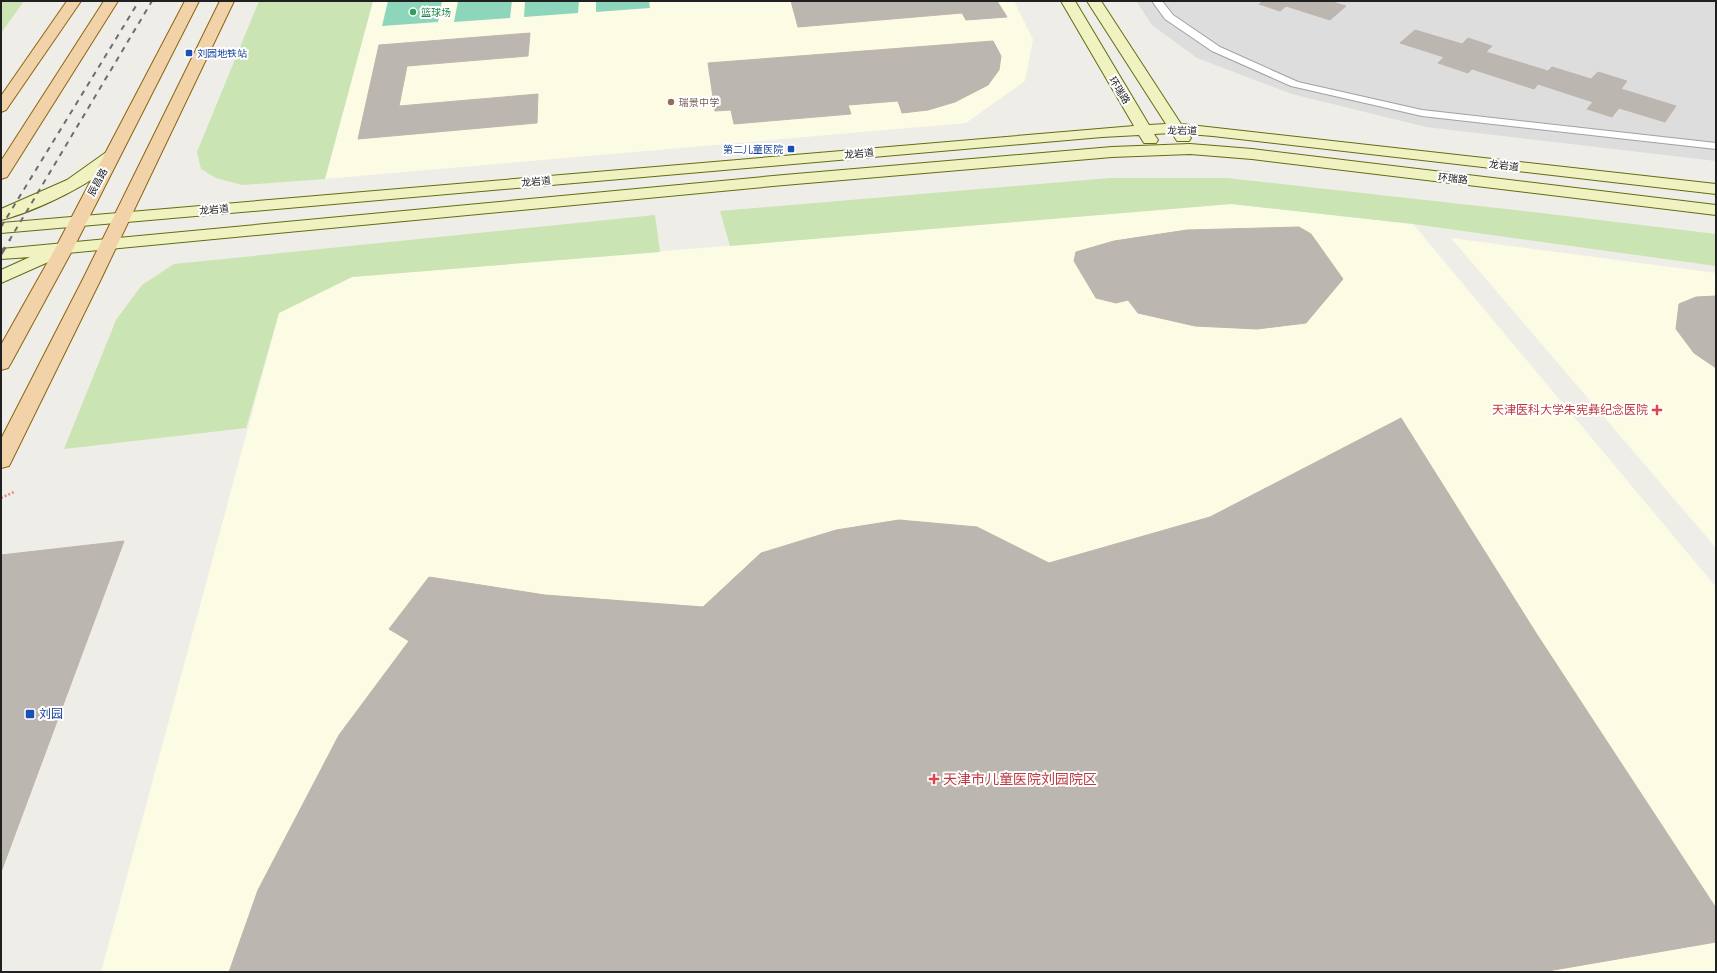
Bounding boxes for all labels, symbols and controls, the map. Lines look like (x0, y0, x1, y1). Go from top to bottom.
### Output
place label: 篮球场 (421, 6, 451, 19)
marker: 篮球场 (408, 7, 418, 17)
place label: 刘园地铁站 (197, 47, 247, 60)
marker: 刘园地铁站 (184, 48, 194, 58)
street label: 环瑞路 (1106, 74, 1133, 106)
place label: 瑞景中学 (679, 96, 719, 109)
marker: 瑞景中学 (666, 97, 676, 107)
street label: 龙岩道 (1167, 124, 1197, 137)
place label: 第二儿童医院 (723, 143, 783, 156)
marker: 第二儿童医院 (786, 144, 796, 154)
street label: 龙岩道 (844, 146, 875, 161)
street label: 龙岩道 (1488, 157, 1520, 174)
street label: 辰昌路 (85, 166, 110, 199)
street label: 环瑞路 (1437, 170, 1469, 187)
street label: 龙岩道 (521, 174, 552, 189)
street label: 龙岩道 (199, 202, 230, 217)
place label: 天津医科大学朱宪彝纪念医院 (1492, 402, 1648, 417)
marker: 天津医科大学朱宪彝纪念医院 (1651, 404, 1663, 416)
place label: 刘园 (39, 706, 63, 721)
marker: 刘园 (24, 708, 36, 720)
place label: 天津市儿童医院刘园院区 (943, 770, 1097, 788)
marker: 天津市儿童医院刘园院区 (928, 773, 940, 785)

